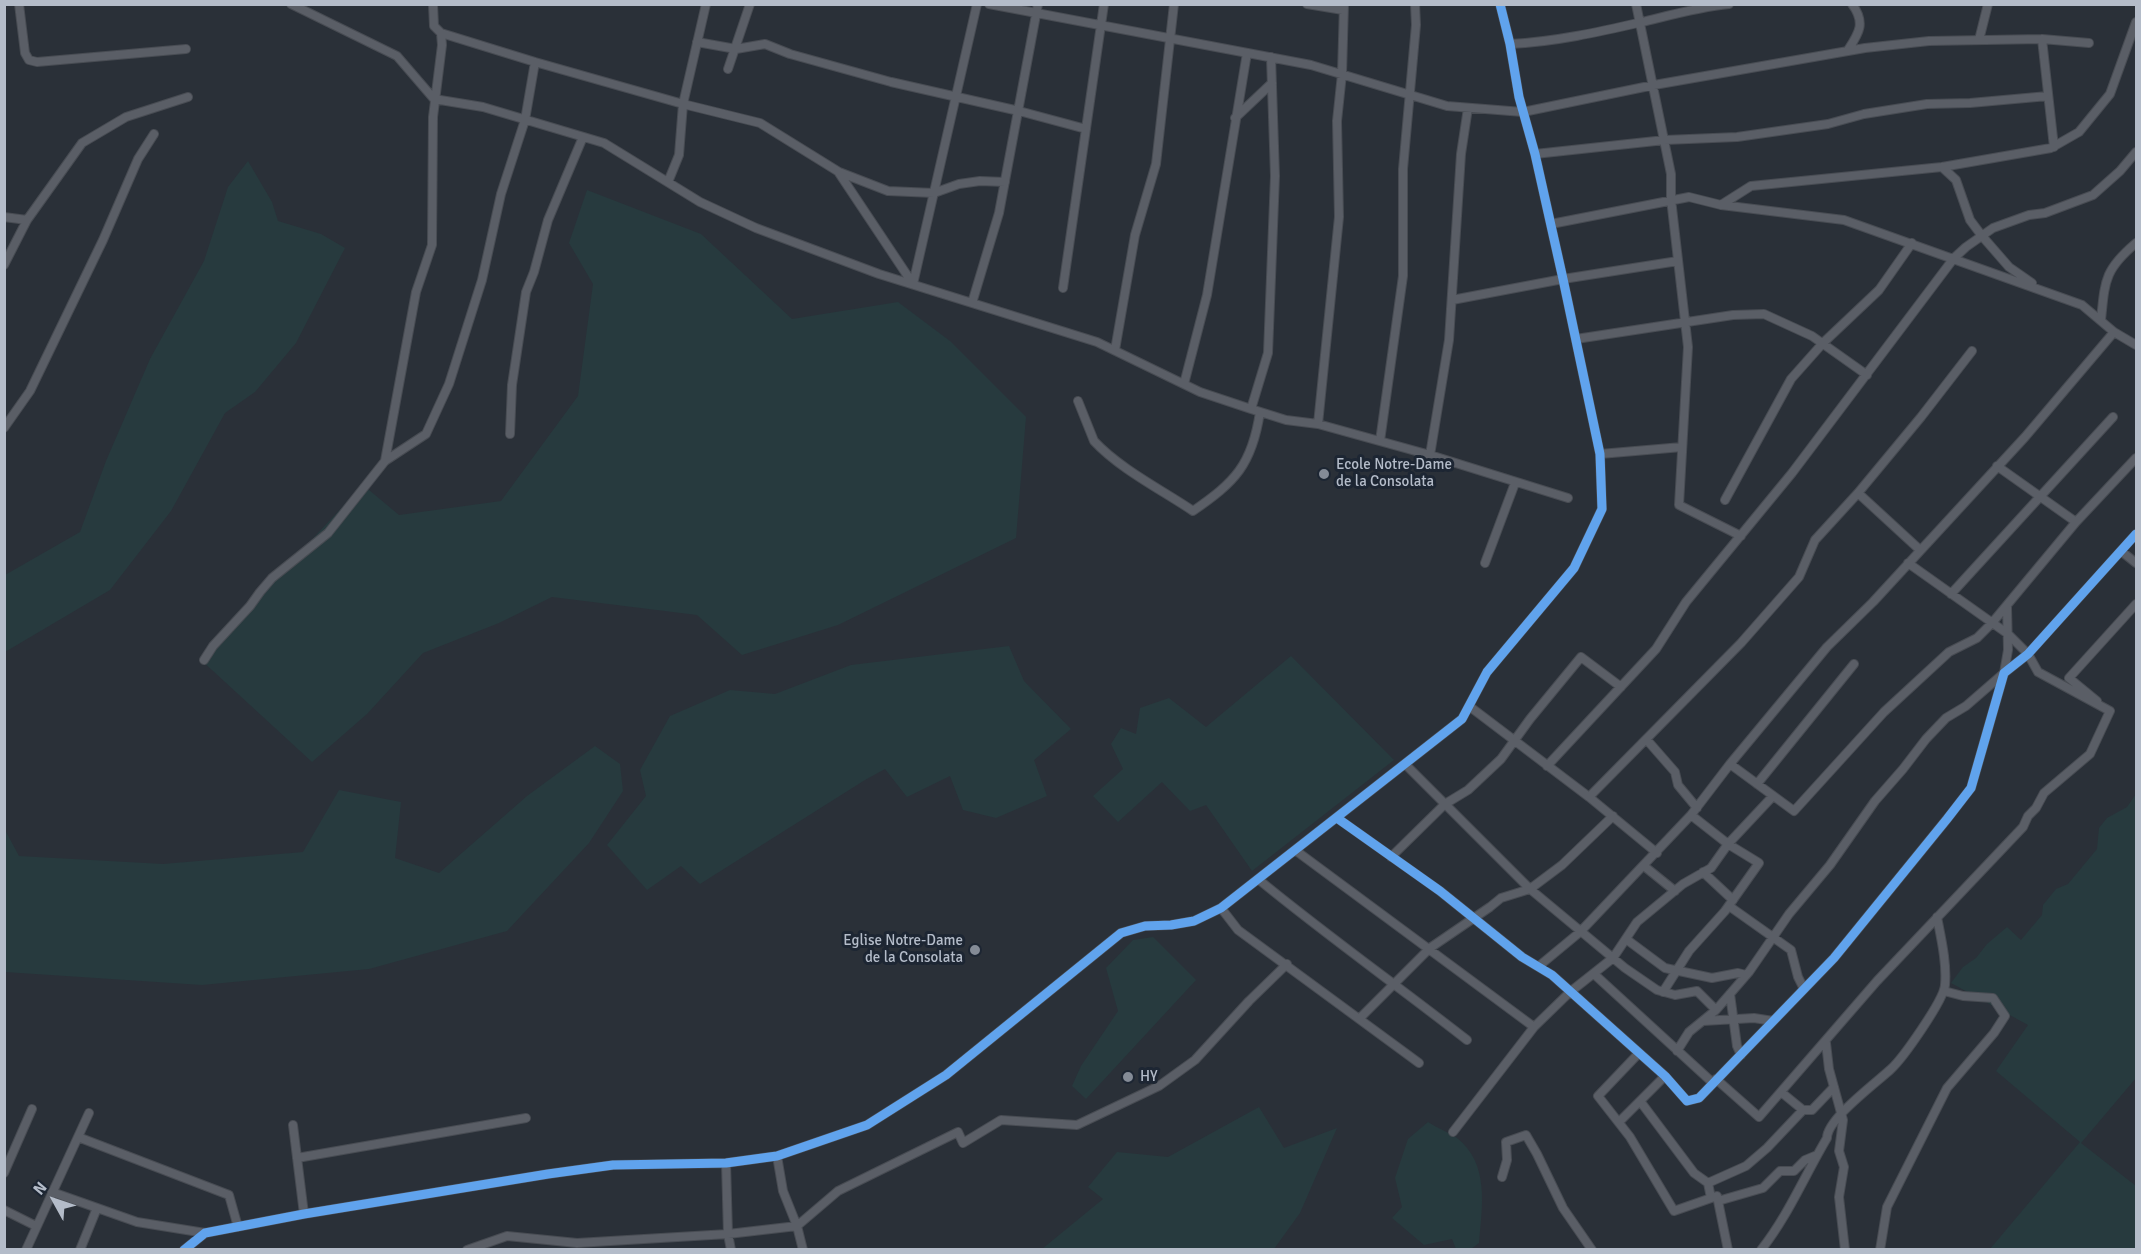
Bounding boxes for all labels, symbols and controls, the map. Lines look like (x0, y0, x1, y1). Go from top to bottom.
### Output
place label: Ecole Notre-Dame de la Consolata (1336, 456, 1452, 491)
marker: Ecole Notre-Dame de la Consolata (1317, 467, 1331, 481)
place label: Eglise Notre-Dame de la Consolata (843, 932, 963, 967)
marker: Eglise Notre-Dame de la Consolata (968, 943, 982, 957)
place label: HY (1140, 1068, 1158, 1086)
marker: HY (1121, 1070, 1135, 1084)
north arrow (24, 1170, 84, 1230)
text: N (29, 1178, 51, 1199)

